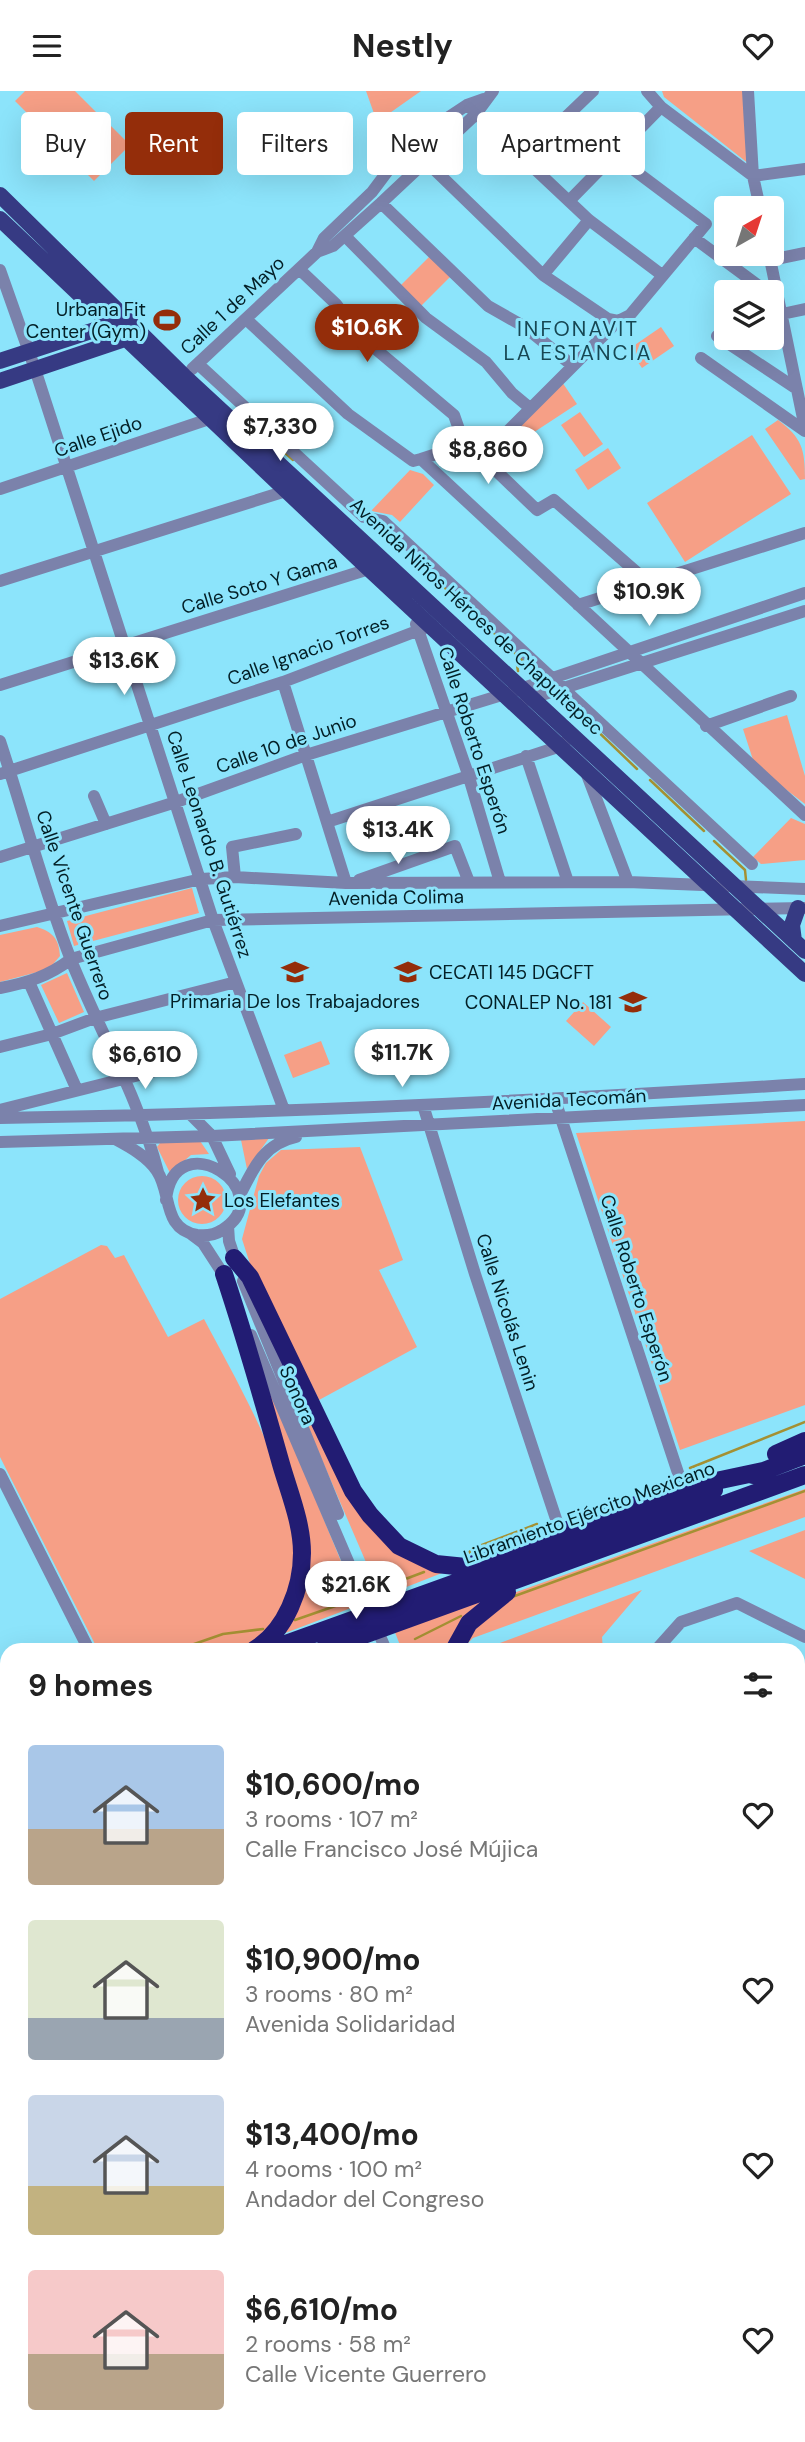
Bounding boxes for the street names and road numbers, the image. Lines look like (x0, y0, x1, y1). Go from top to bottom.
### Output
street label: Calle 1 de Mayo (175, 251, 290, 360)
street label: Calle Ejido (51, 410, 145, 463)
street label: Avenida Niños Héroes de Chapultepec (345, 492, 609, 741)
street label: Calle Soto Y Gama (178, 549, 340, 620)
street label: Calle Ignacio Torres (224, 610, 393, 691)
street label: Calle Roberto Esperón (432, 643, 517, 837)
street label: Calle 10 de Junio (213, 708, 360, 779)
street label: Calle Leonardo B. Gutiérrez (161, 727, 258, 961)
street label: Calle Vicente Guerrero (30, 807, 119, 1004)
street label: Avenida Colima (328, 884, 464, 911)
street label: Avenida Tecomán (491, 1083, 647, 1116)
street label: Calle Roberto Esperón (594, 1191, 679, 1385)
street label: Calle Nicolás Lenin (470, 1230, 545, 1394)
street label: Sonora (274, 1362, 322, 1429)
street label: Libramiento Ejército Mexicano (460, 1455, 718, 1570)

